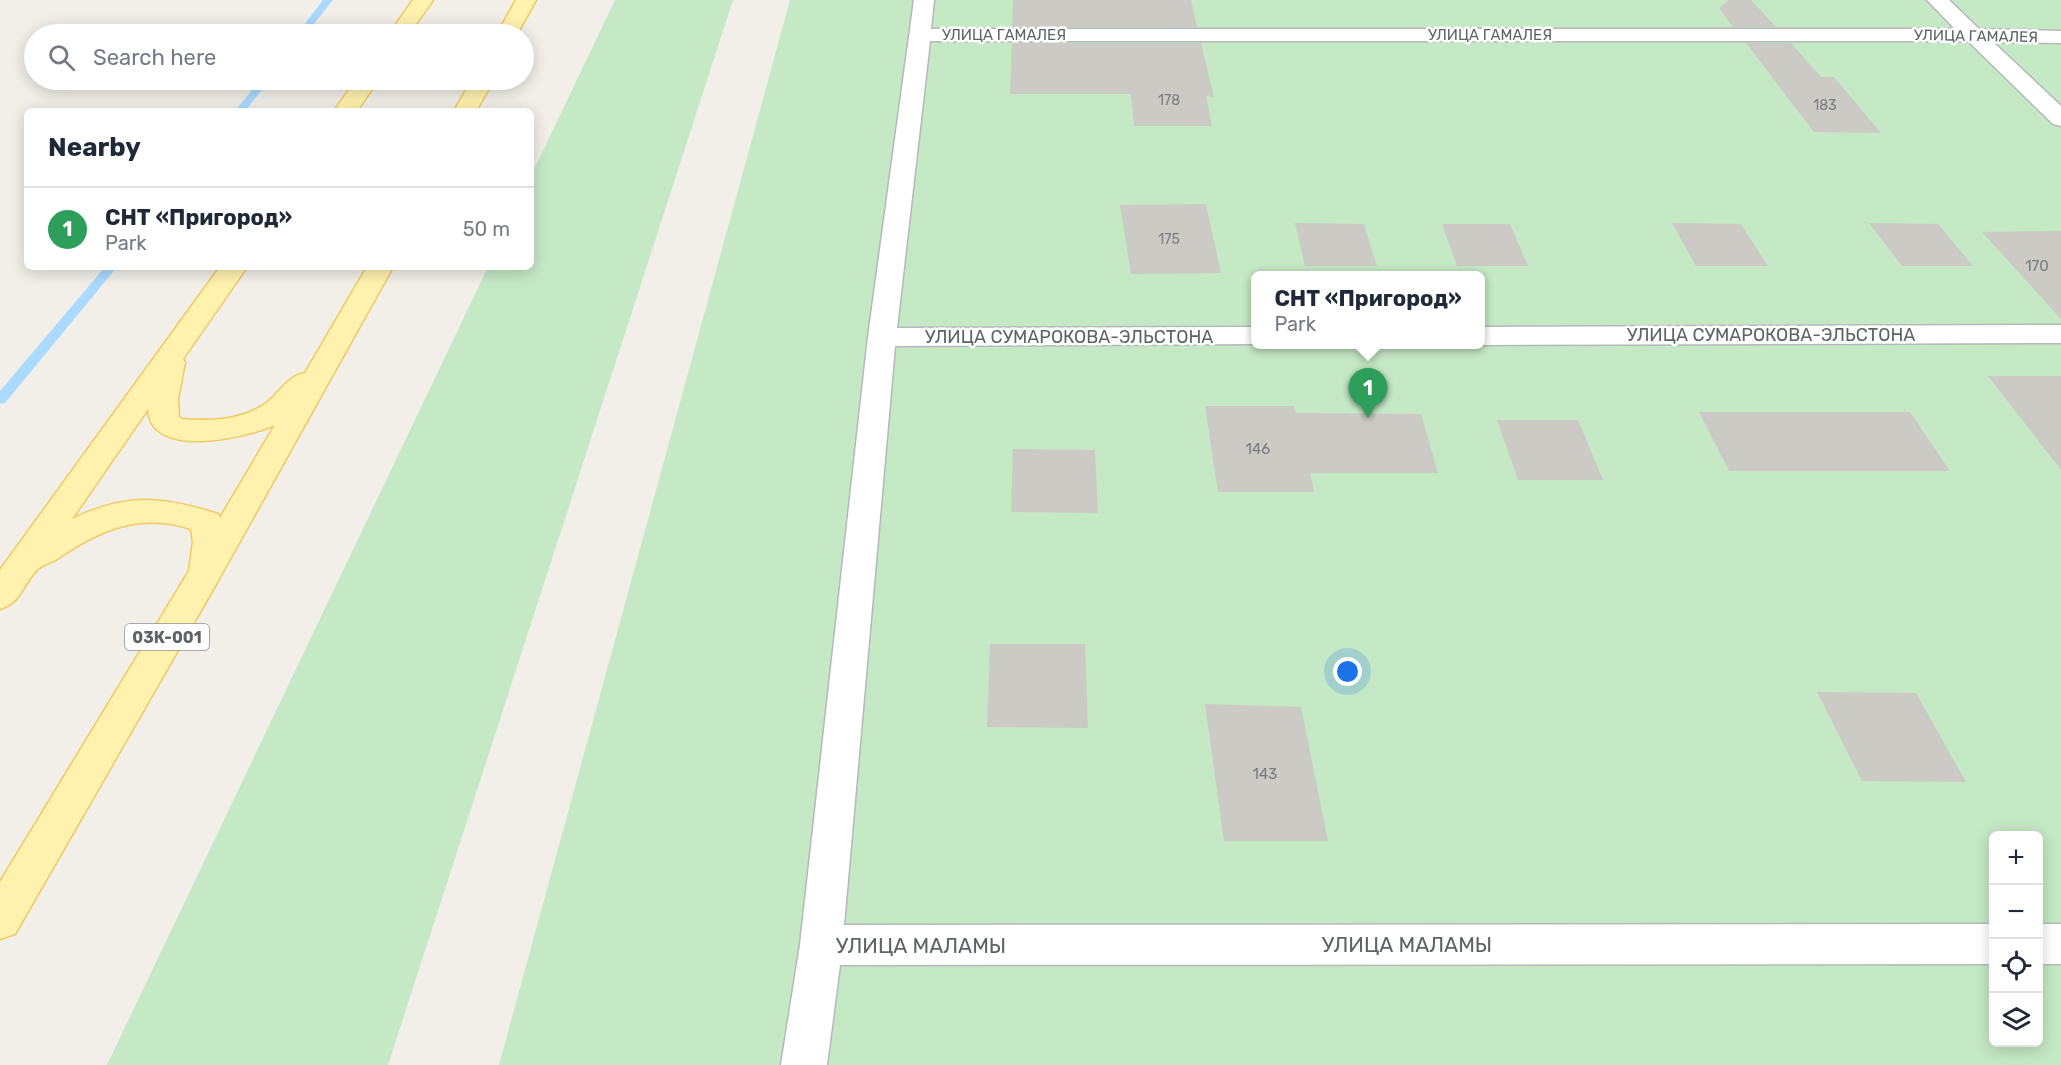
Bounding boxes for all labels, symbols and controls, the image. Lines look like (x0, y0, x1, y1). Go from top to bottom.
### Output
search box (24, 24, 534, 90)
street label: УЛИЦА ГАМАЛЕЯ (942, 26, 1066, 44)
street label: УЛИЦА ГАМАЛЕЯ (1428, 26, 1552, 44)
street label: УЛИЦА ГАМАЛЕЯ (1914, 26, 2038, 46)
icon: search (45, 41, 78, 74)
text: Search here (93, 44, 216, 71)
house number: 178 (1158, 92, 1180, 109)
house number: 183 (1813, 97, 1837, 114)
text: Nearby (48, 132, 141, 163)
text: СНТ «Пригород» (105, 204, 292, 231)
text: 1 (63, 217, 72, 241)
text: 50 m (463, 217, 510, 241)
text: Park (105, 231, 147, 255)
house number: 175 (1158, 231, 1180, 248)
house number: 170 (2025, 257, 2049, 275)
popup (1251, 271, 1485, 349)
text: СНТ «Пригород» (1274, 285, 1462, 312)
text: Park (1274, 312, 1316, 336)
street label: УЛИЦА СУМАРОКОВА-ЭЛЬСТОНА (1627, 324, 1915, 346)
street label: УЛИЦА СУМАРОКОВА-ЭЛЬСТОНА (925, 326, 1213, 348)
pin: 1 (1348, 368, 1388, 418)
house number: 146 (1246, 440, 1270, 458)
road number: 03К-001 (125, 624, 209, 650)
your location (1333, 657, 1362, 686)
house number: 143 (1253, 765, 1277, 783)
map controls (1989, 831, 2043, 1047)
button: + (1989, 831, 2043, 885)
button: − (1989, 885, 2043, 939)
street label: УЛИЦА МАЛАМЫ (1322, 932, 1492, 957)
street label: УЛИЦА МАЛАМЫ (836, 933, 1006, 958)
button: locate (1989, 939, 2043, 993)
button: layers (1989, 993, 2043, 1047)

